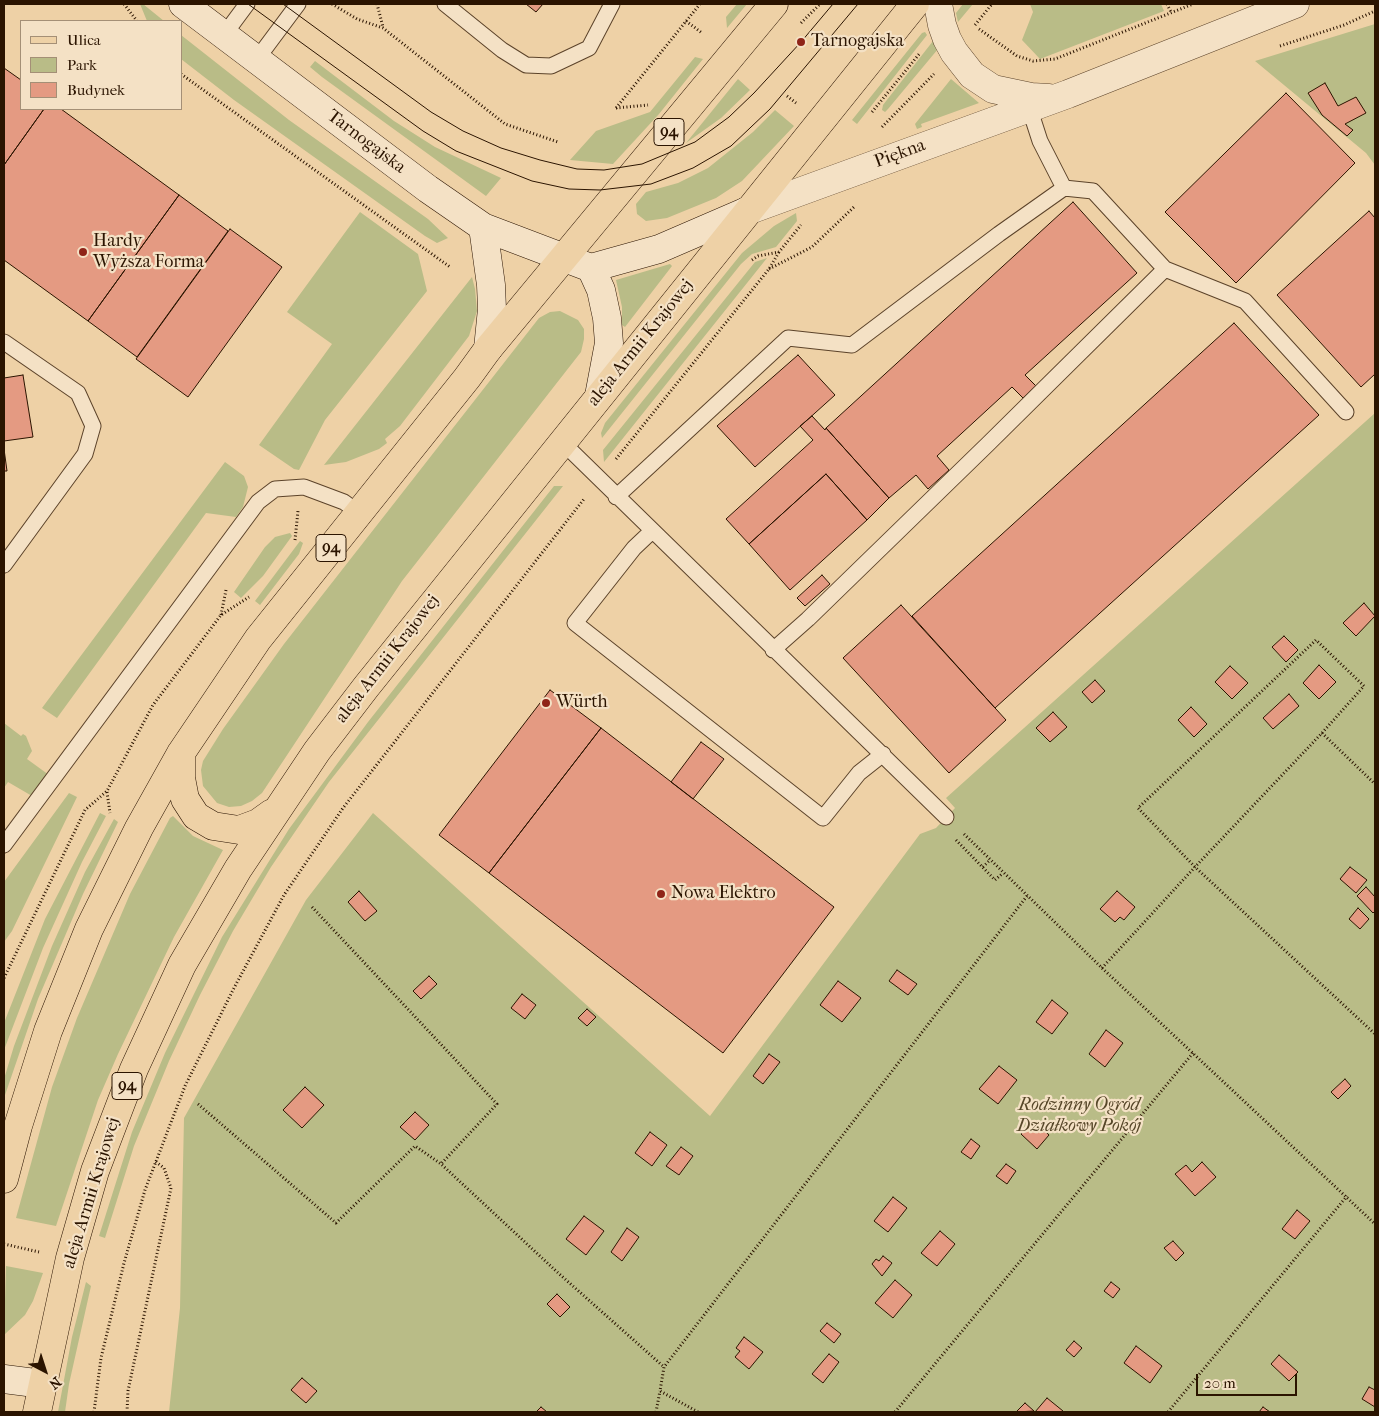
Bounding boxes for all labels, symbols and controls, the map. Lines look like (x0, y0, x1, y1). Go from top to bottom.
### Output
legend (20, 20, 182, 110)
text: Ulica (67, 31, 101, 49)
place label: Tarnogajska (811, 31, 904, 53)
marker: Tarnogajska (795, 36, 807, 48)
text: Park (67, 56, 97, 74)
text: Budynek (67, 81, 125, 99)
street label: Tarnogajska (322, 105, 410, 179)
road number: 94 (654, 118, 684, 146)
street label: Piękna (871, 135, 929, 173)
place label: Hardy Wyższa Forma (93, 231, 204, 274)
marker: Hardy Wyższa Forma (77, 246, 89, 258)
street label: aleja Armii Krajowej (583, 275, 699, 411)
road number: 94 (316, 534, 346, 562)
street label: aleja Armii Krajowej (331, 591, 445, 727)
place label: Würth (556, 692, 608, 714)
marker: Würth (540, 697, 552, 709)
place label: Nowa Elektro (671, 883, 776, 905)
marker: Nowa Elektro (655, 888, 667, 900)
road number: 94 (112, 1072, 142, 1100)
park label: Rodzinny Ogród Działkowy Pokój (1017, 1095, 1141, 1138)
street label: aleja Armii Krajowej (59, 1115, 125, 1271)
north arrow (20, 1346, 70, 1396)
scale bar (1199, 1364, 1300, 1396)
text: N (45, 1373, 64, 1393)
text: 20 m (1204, 1374, 1236, 1392)

